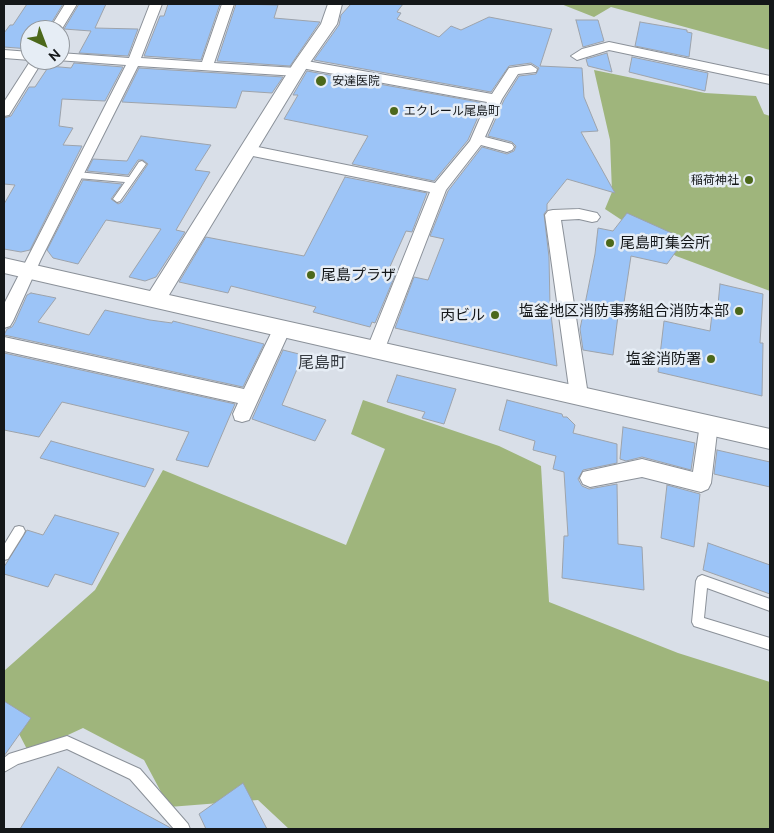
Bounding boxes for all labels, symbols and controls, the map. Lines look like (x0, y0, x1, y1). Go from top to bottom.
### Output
north arrow (20, 20, 70, 70)
text: N (45, 46, 64, 65)
marker: 安達医院 (314, 74, 328, 88)
place label: 安達医院 (332, 74, 380, 88)
place label: エクレール尾島町 (404, 104, 500, 118)
marker: エクレール尾島町 (388, 105, 400, 117)
place label: 稲荷神社 (691, 173, 739, 187)
marker: 稲荷神社 (743, 174, 755, 186)
place label: 尾島町集会所 (620, 234, 710, 252)
marker: 尾島町集会所 (604, 237, 616, 249)
place label: 尾島プラザ (321, 266, 396, 284)
marker: 尾島プラザ (305, 269, 317, 281)
place label: 塩釜地区消防事務組合消防本部 (519, 302, 729, 320)
marker: 塩釜地区消防事務組合消防本部 (733, 305, 745, 317)
place label: 丙ビル (440, 306, 485, 324)
marker: 丙ビル (489, 309, 501, 321)
place label: 塩釜消防署 (626, 350, 701, 368)
district label: 尾島町 (298, 353, 346, 373)
marker: 塩釜消防署 (705, 353, 717, 365)

